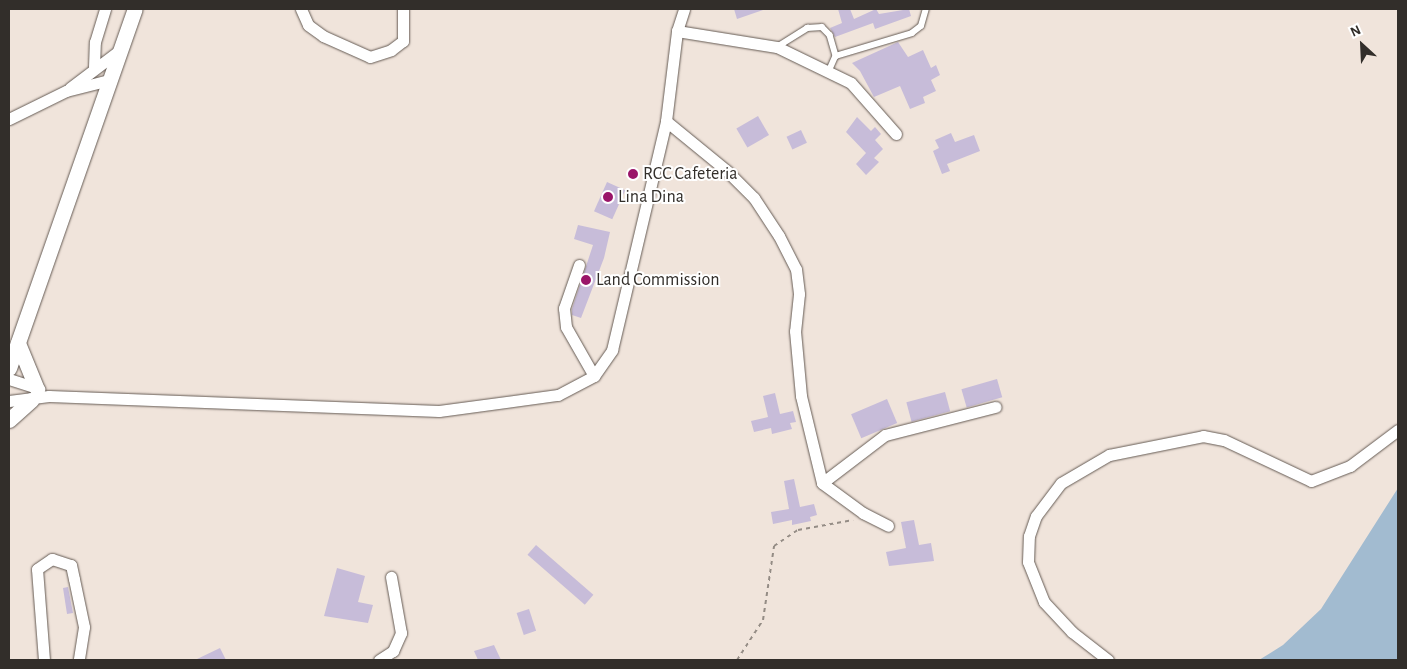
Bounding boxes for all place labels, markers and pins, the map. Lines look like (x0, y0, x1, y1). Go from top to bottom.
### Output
place label: RCC Cafeteria (643, 163, 738, 185)
marker: RCC Cafeteria (627, 168, 639, 180)
place label: Lina Dina (618, 186, 684, 208)
marker: Lina Dina (602, 191, 614, 203)
place label: Land Commission (596, 269, 719, 291)
marker: Land Commission (580, 274, 592, 286)

